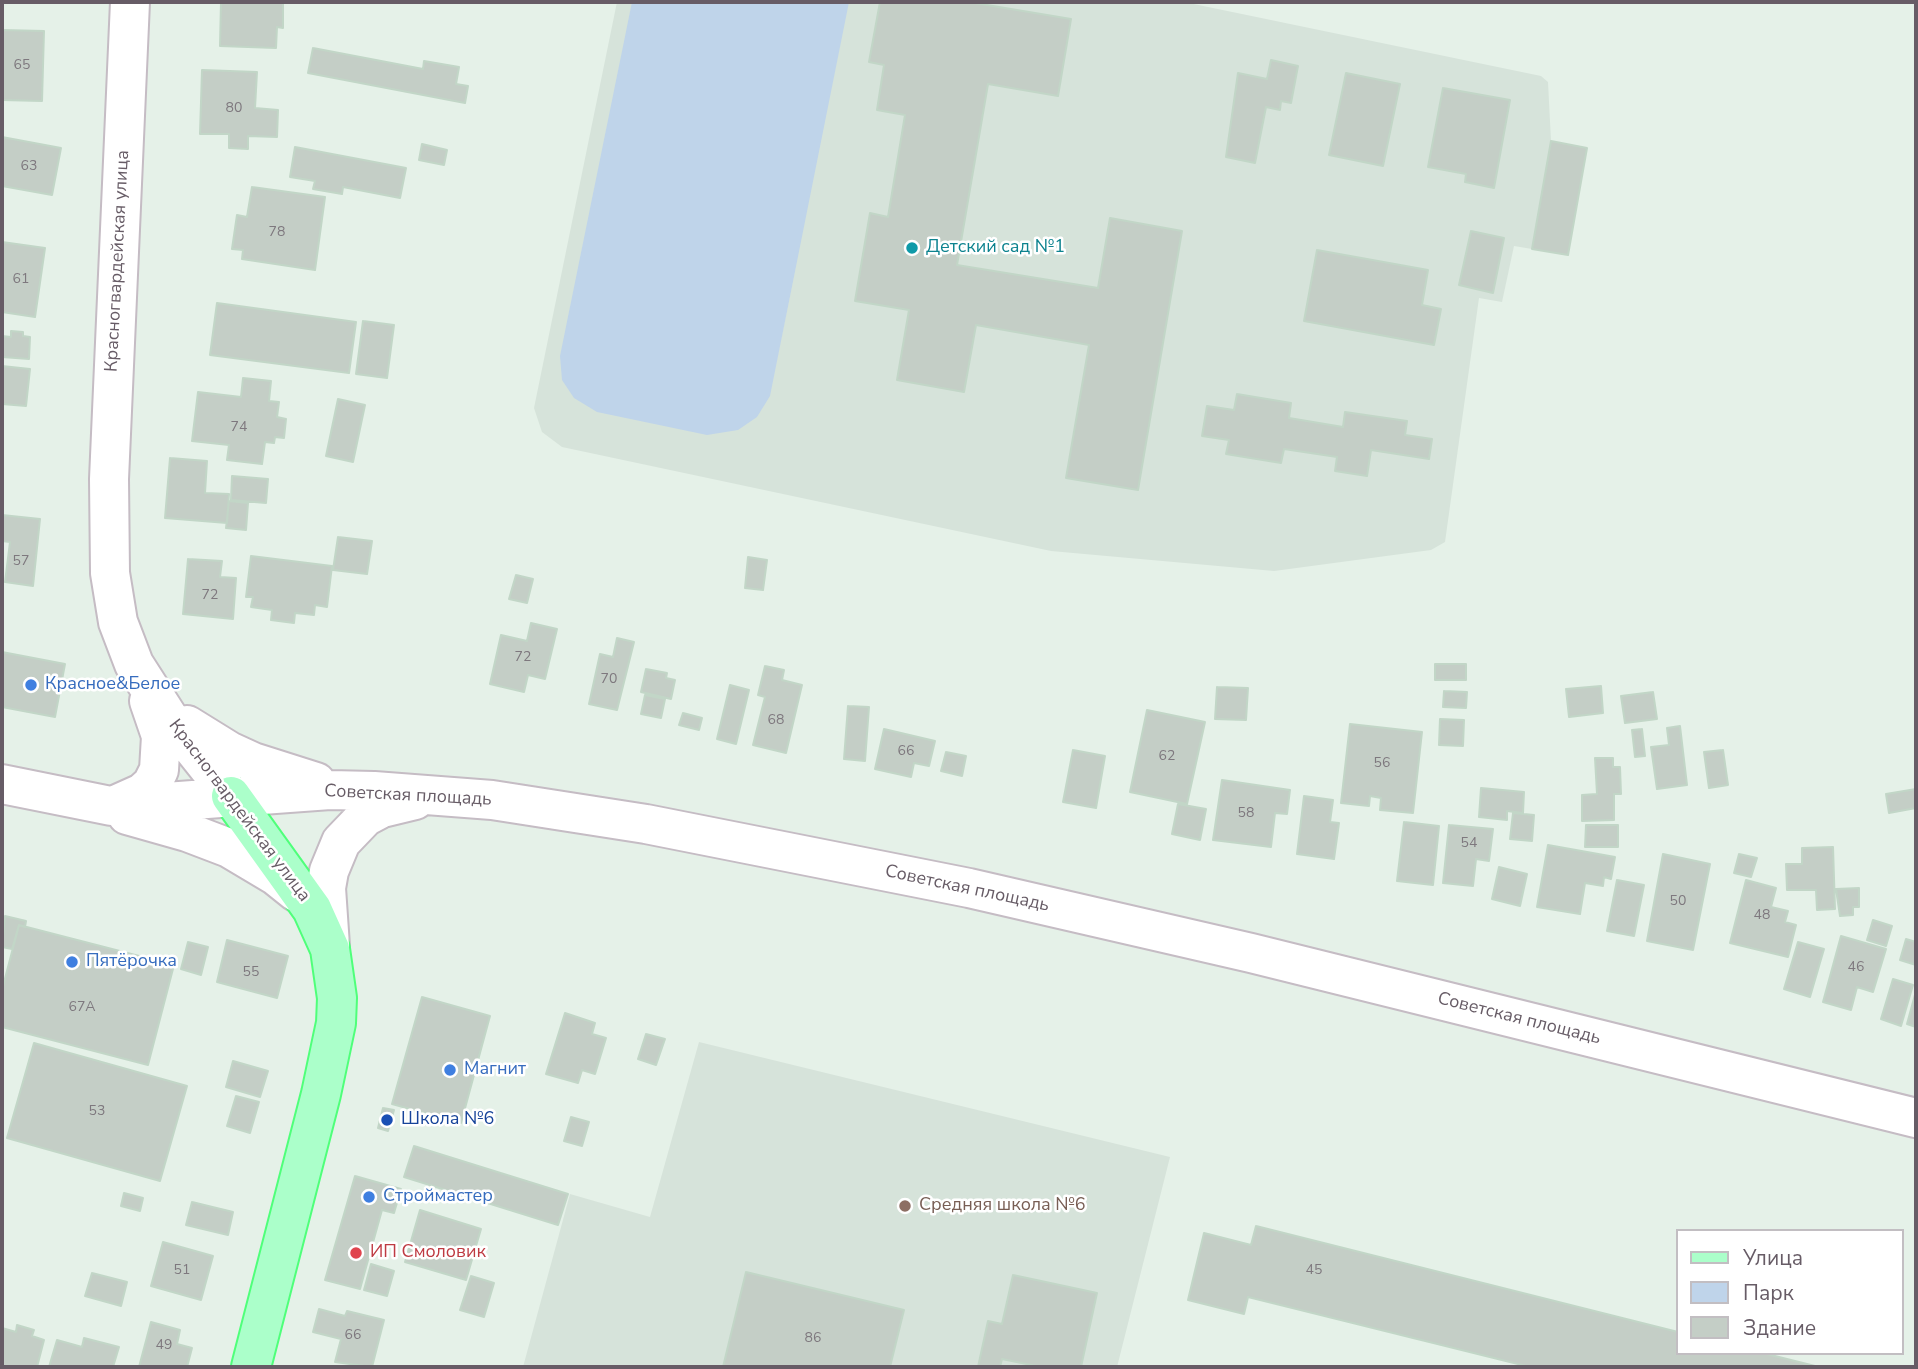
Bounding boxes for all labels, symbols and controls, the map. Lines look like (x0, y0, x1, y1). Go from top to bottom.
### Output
house number: 65 (14, 58, 30, 74)
house number: 80 (226, 101, 242, 117)
street label: Красногвардейская улица (101, 149, 135, 373)
house number: 63 (21, 159, 37, 175)
house number: 78 (269, 225, 285, 241)
place label: Детский сад №1 (926, 237, 1065, 259)
marker: Детский сад №1 (904, 240, 920, 256)
house number: 61 (13, 272, 29, 288)
house number: 74 (231, 420, 247, 436)
house number: 57 (13, 554, 29, 570)
house number: 72 (202, 588, 218, 604)
house number: 72 (515, 650, 531, 666)
house number: 70 (601, 672, 617, 688)
place label: Красное&Белое (45, 674, 180, 696)
marker: Красное&Белое (23, 677, 39, 693)
house number: 68 (768, 713, 784, 729)
street label: Красногвардейская улица (163, 716, 315, 906)
house number: 66 (898, 744, 914, 760)
house number: 62 (1159, 749, 1175, 765)
house number: 56 (1374, 756, 1390, 772)
street label: Советская площадь (324, 781, 492, 811)
house number: 58 (1238, 806, 1254, 822)
house number: 54 (1461, 836, 1477, 852)
street label: Советская площадь (883, 861, 1051, 917)
house number: 50 (1670, 894, 1686, 910)
house number: 48 (1754, 908, 1770, 924)
place label: Пятёрочка (86, 951, 177, 973)
marker: Пятёрочка (64, 954, 80, 970)
house number: 46 (1848, 960, 1864, 976)
house number: 55 (243, 965, 259, 981)
street label: Советская площадь (1435, 988, 1603, 1050)
house number: 67А (68, 1000, 96, 1016)
place label: Магнит (464, 1059, 526, 1081)
marker: Магнит (442, 1062, 458, 1078)
house number: 53 (89, 1104, 105, 1120)
place label: Школа №6 (401, 1109, 494, 1131)
marker: Школа №6 (379, 1112, 395, 1128)
place label: Строймастер (383, 1186, 493, 1208)
marker: Строймастер (361, 1189, 377, 1205)
place label: Средняя школа №6 (919, 1195, 1086, 1217)
marker: Средняя школа №6 (897, 1198, 913, 1214)
legend (1676, 1229, 1904, 1355)
place label: ИП Смоловик (370, 1242, 486, 1264)
text: Улица (1743, 1244, 1803, 1272)
marker: ИП Смоловик (348, 1245, 364, 1261)
house number: 51 (174, 1263, 190, 1279)
house number: 45 (1306, 1263, 1322, 1279)
text: Парк (1743, 1279, 1794, 1307)
text: Здание (1743, 1314, 1816, 1342)
house number: 66 (345, 1328, 361, 1344)
house number: 86 (805, 1331, 821, 1347)
house number: 49 (156, 1338, 172, 1354)

